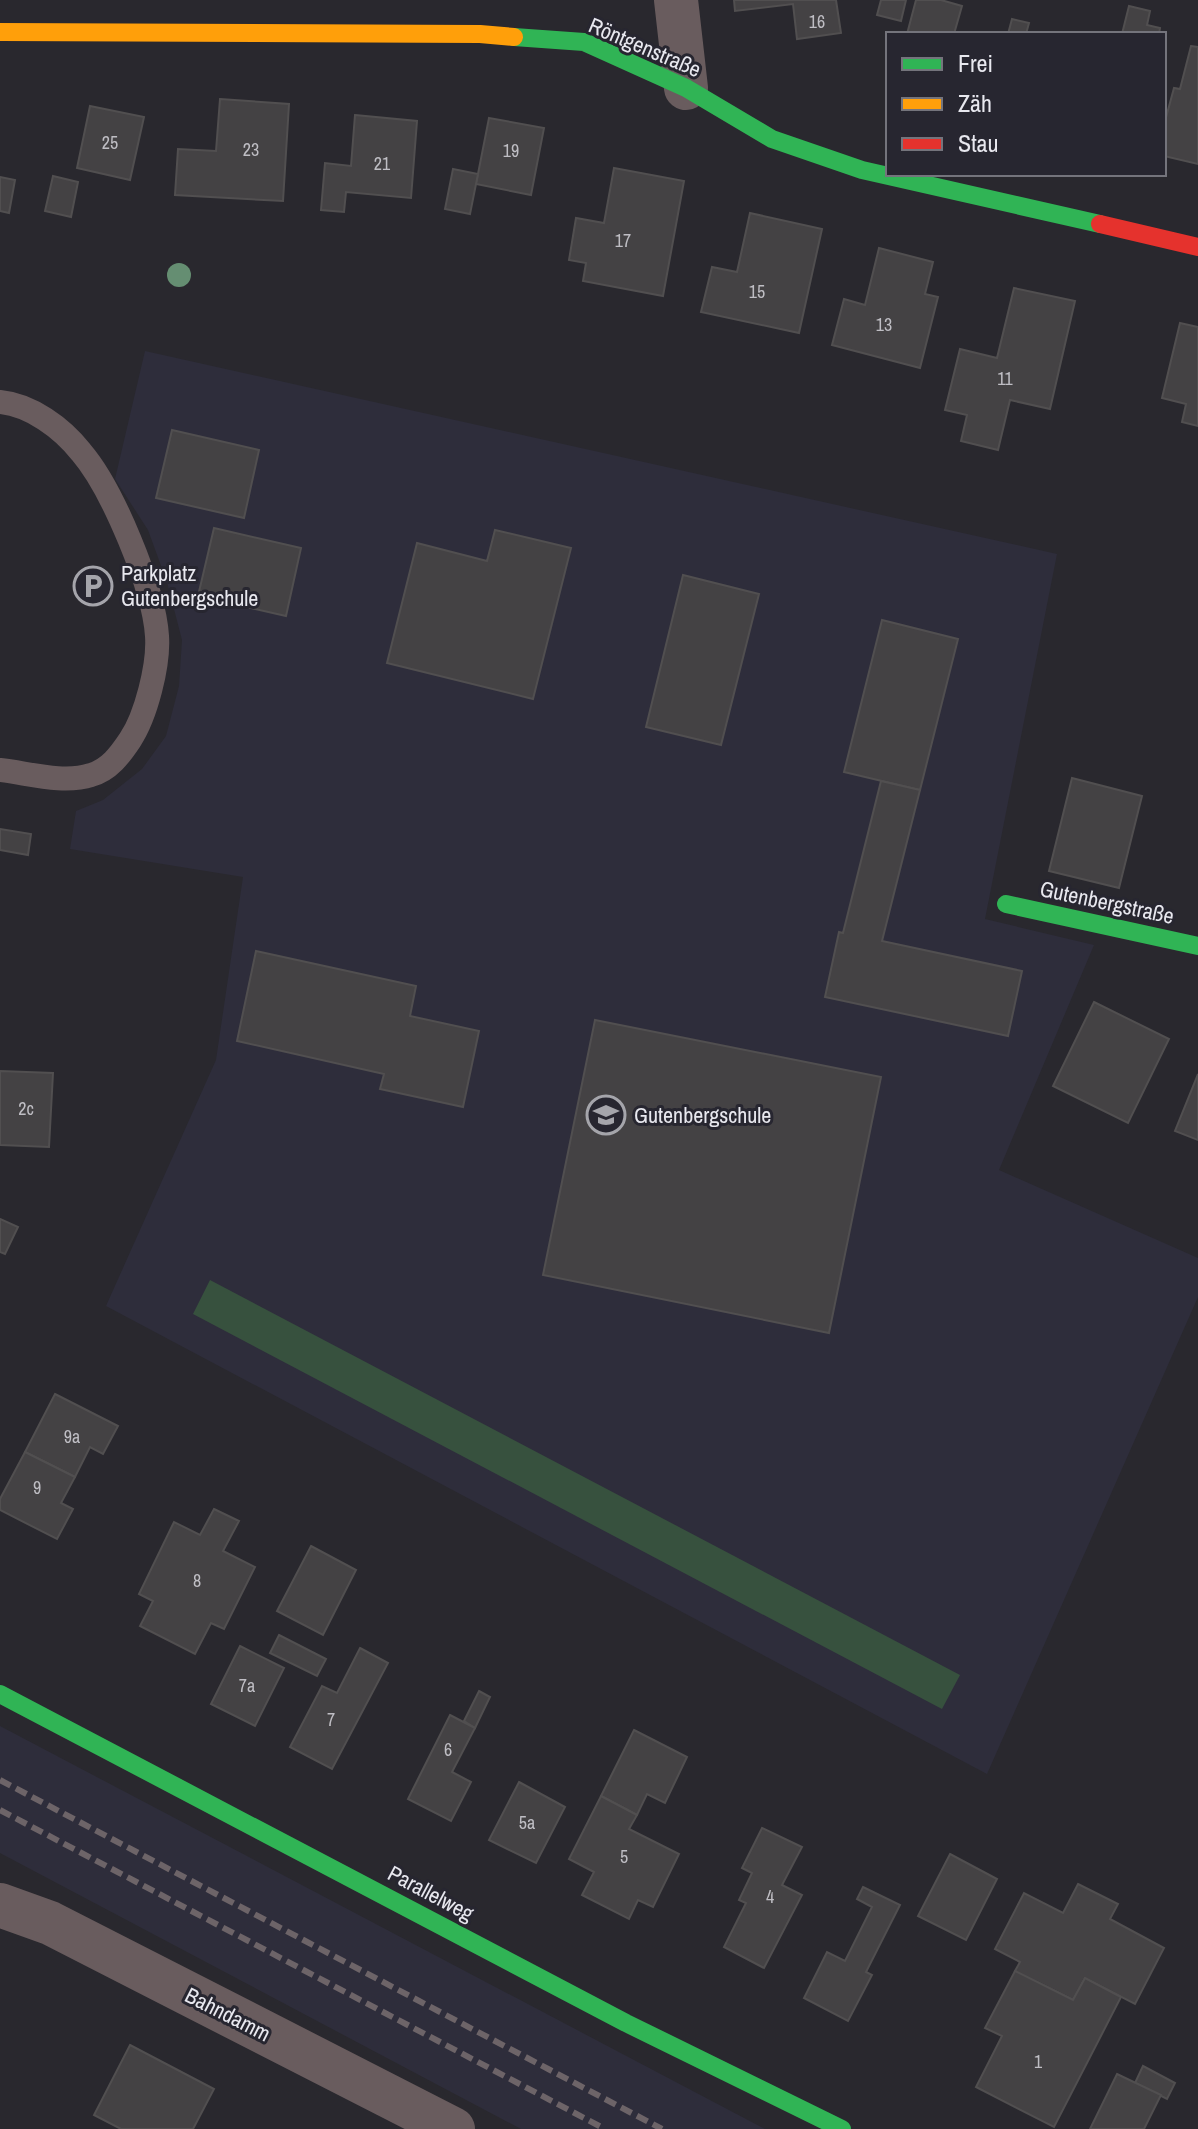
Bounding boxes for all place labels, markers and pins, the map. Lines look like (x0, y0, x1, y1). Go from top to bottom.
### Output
place label: Parkplatz Gutenbergschule (121, 558, 258, 613)
parking icon: Parkplatz Gutenbergschule (72, 565, 114, 607)
school or university icon: Gutenbergschule (585, 1094, 627, 1136)
place label: Gutenbergschule (634, 1100, 771, 1130)

